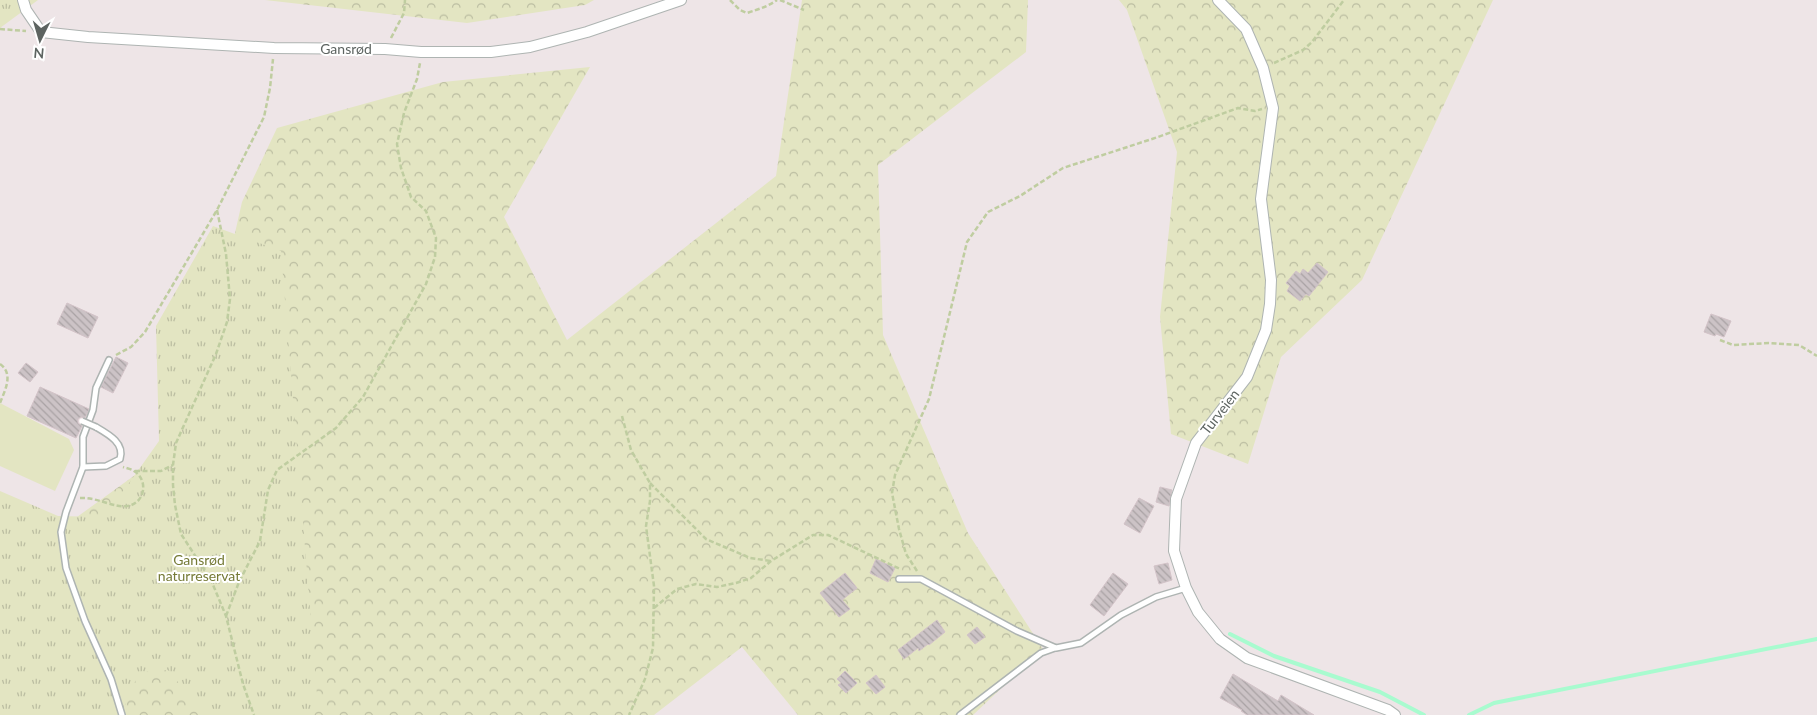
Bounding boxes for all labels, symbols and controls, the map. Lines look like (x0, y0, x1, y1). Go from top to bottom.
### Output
north arrow (15, 15, 65, 65)
street label: Gansrød (320, 40, 372, 57)
text: N (33, 45, 45, 62)
street label: Turveien (1197, 386, 1243, 438)
park label: Gansrød naturreservat (158, 551, 240, 584)

